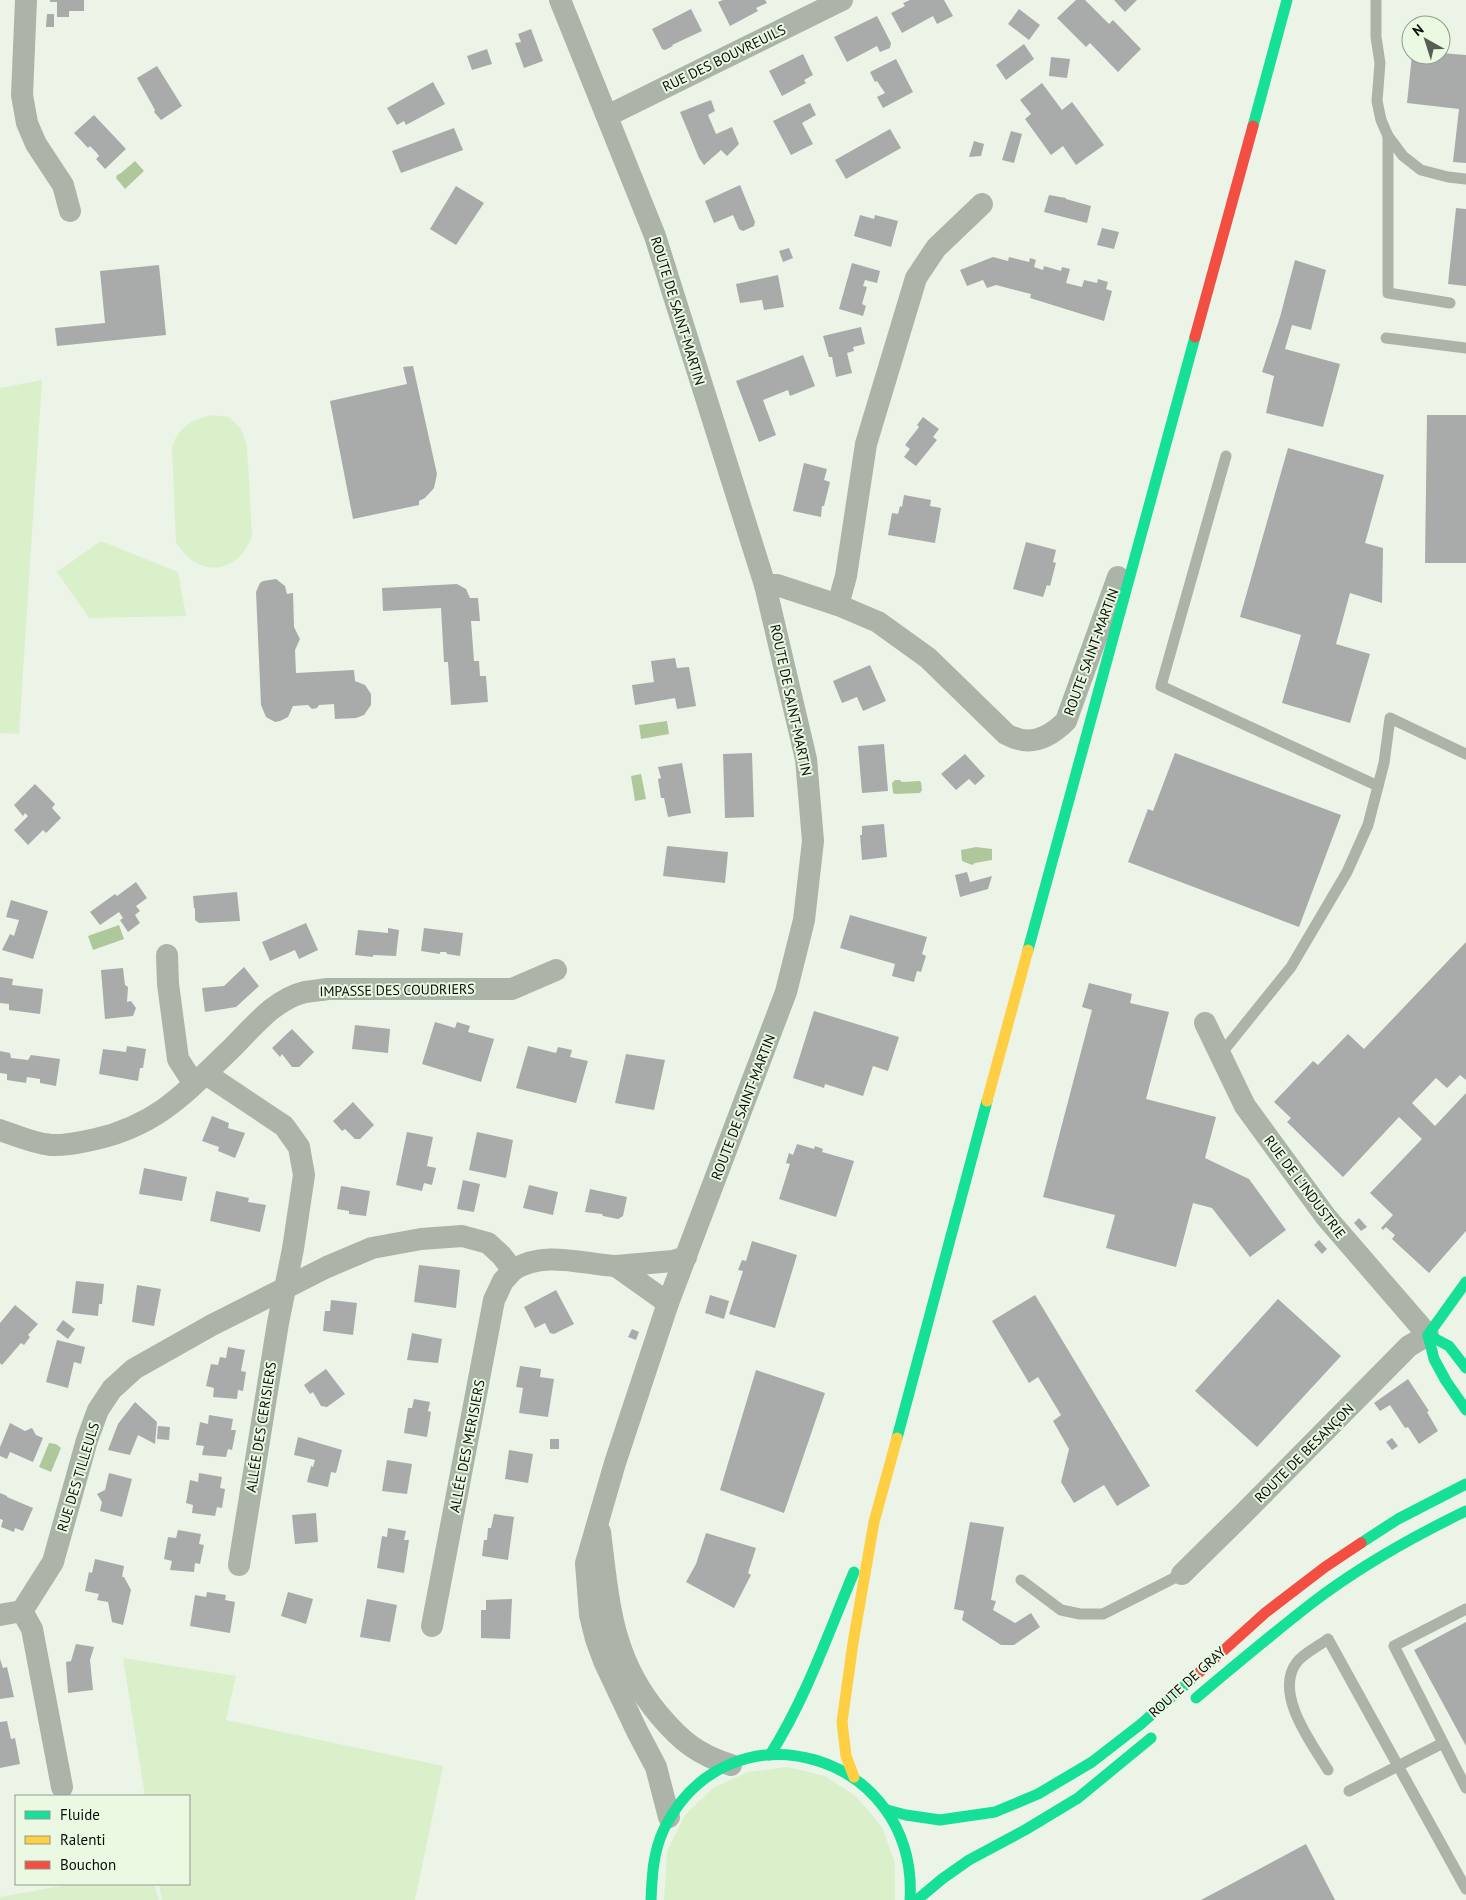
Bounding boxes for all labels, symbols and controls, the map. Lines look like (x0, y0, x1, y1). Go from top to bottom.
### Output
north arrow (1401, 15, 1451, 65)
street label: RUE DES BOUVREUILS (659, 20, 789, 96)
text: N (1409, 20, 1427, 40)
street label: ROUTE DE SAINT-MARTIN (647, 234, 709, 388)
street label: ROUTE SAINT-MARTIN (1060, 586, 1122, 718)
street label: ROUTE DE SAINT-MARTIN (766, 623, 816, 777)
street label: IMPASSE DES COUDRIERS (319, 980, 475, 1000)
street label: ROUTE DE SAINT-MARTIN (707, 1032, 779, 1182)
street label: RUE DE L'INDUSTRIE (1260, 1132, 1350, 1242)
street label: ALLÉE DES CERISIERS (242, 1360, 280, 1494)
street label: ALLÉE DES MERISIERS (445, 1378, 489, 1514)
street label: ROUTE DE BESANÇON (1251, 1400, 1357, 1506)
street label: RUE DES TILLEULS (53, 1420, 103, 1534)
street label: ROUTE DE GRAY (1145, 1643, 1229, 1721)
legend (15, 1795, 190, 1885)
text: Fluide (60, 1805, 100, 1824)
text: Ralenti (60, 1830, 106, 1849)
text: Bouchon (60, 1855, 116, 1874)

